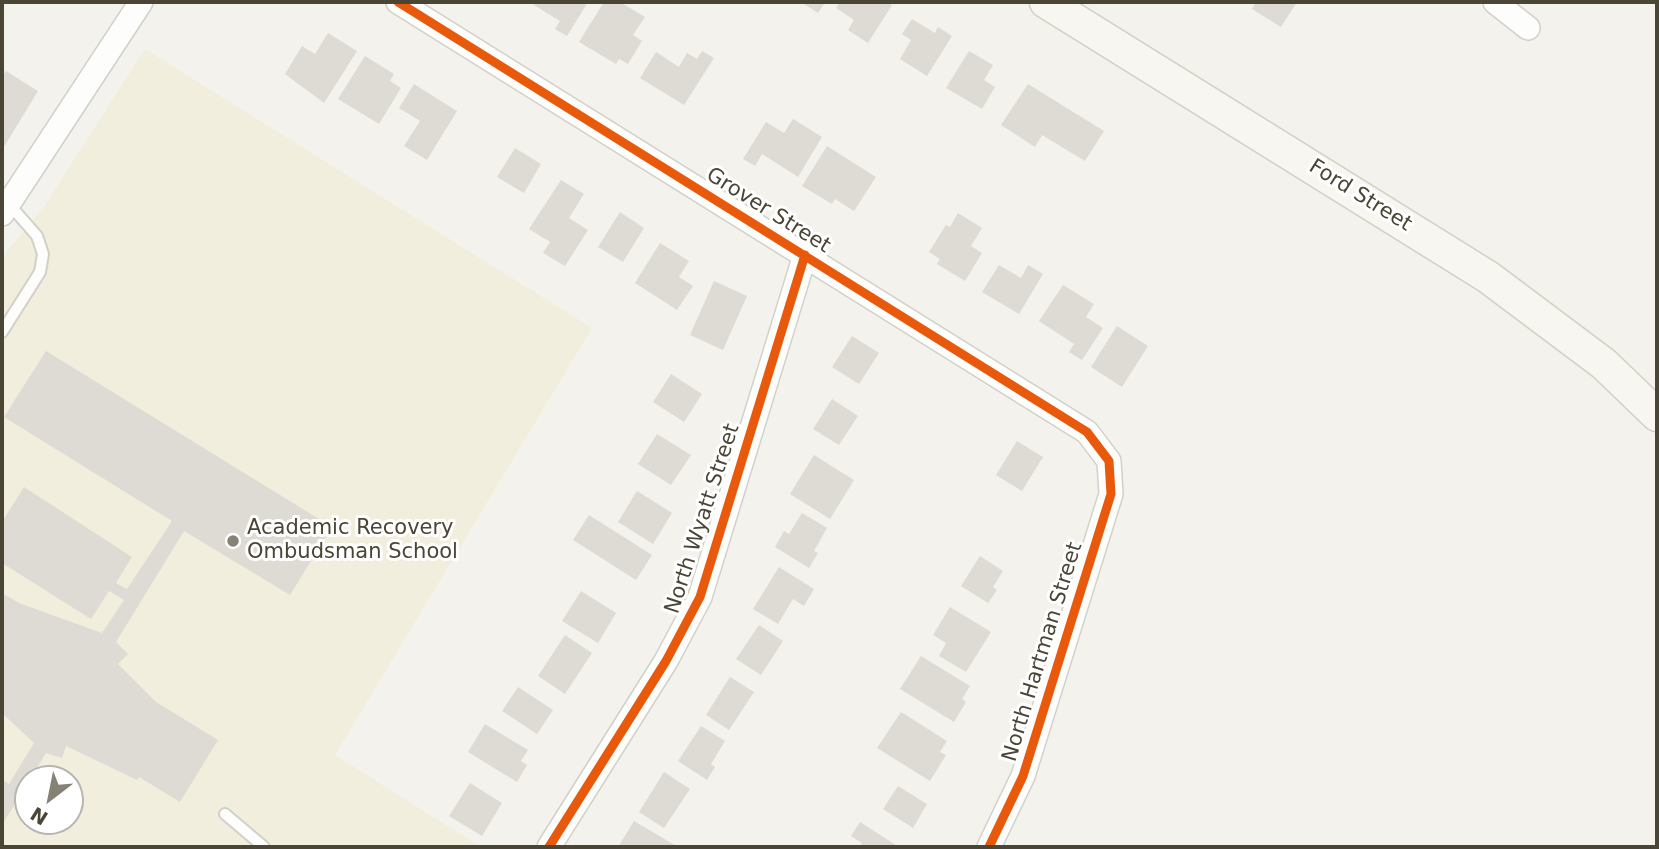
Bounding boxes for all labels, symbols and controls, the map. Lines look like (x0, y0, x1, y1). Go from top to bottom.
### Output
street label: Ford Street (1304, 155, 1416, 237)
street label: Grover Street (701, 163, 835, 259)
street label: North Wyatt Street (660, 421, 746, 617)
place label: Academic Recovery Ombudsman School (247, 516, 458, 566)
marker: Academic Recovery Ombudsman School (225, 533, 241, 549)
street label: North Hartman Street (998, 539, 1088, 765)
north arrow (14, 765, 84, 835)
text: N (26, 803, 52, 830)

